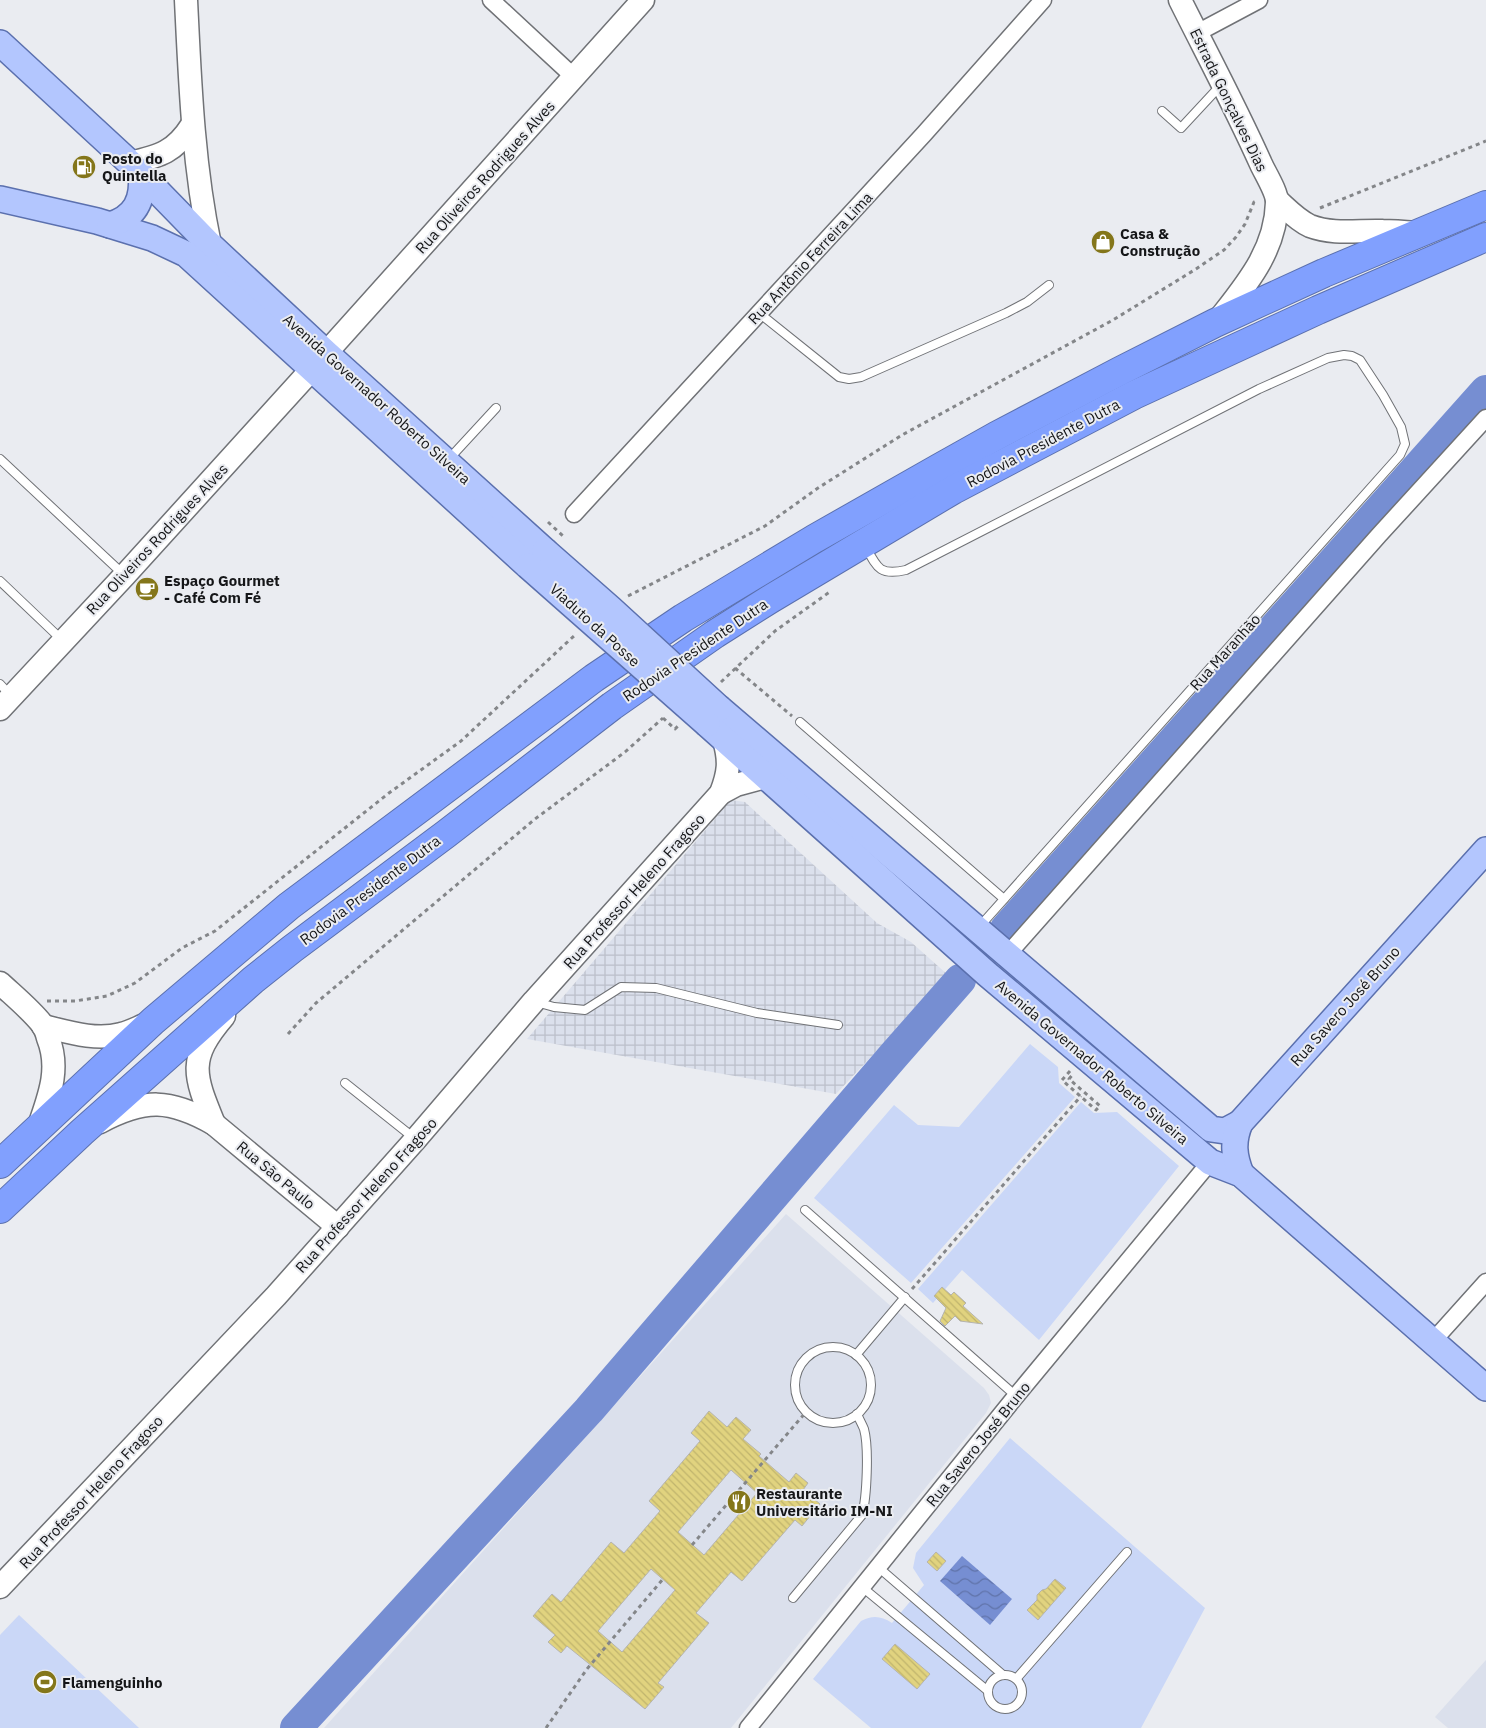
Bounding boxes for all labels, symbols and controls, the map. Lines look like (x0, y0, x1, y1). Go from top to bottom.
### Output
street label: Estrada Gonçalves Dias (1186, 25, 1272, 175)
street label: Rua Oliveiros Rodrigues Alves (411, 96, 559, 258)
place label: Posto do Quintella (102, 149, 167, 185)
fuel station icon: Posto do Quintella (71, 154, 97, 180)
street label: Rua Antônio Ferreira Lima (744, 188, 876, 328)
place label: Casa & Construção (1120, 224, 1200, 260)
shop icon: Casa & Construção (1090, 229, 1116, 255)
street label: Avenida Governador Roberto Silveira (279, 310, 475, 488)
street label: Rodovia Presidente Dutra (963, 395, 1123, 491)
street label: Rua Oliveiros Rodrigues Alves (82, 460, 232, 618)
place label: Espaço Gourmet - Café Com Fé (164, 571, 280, 607)
cafe icon: Espaço Gourmet - Café Com Fé (134, 576, 160, 602)
street label: Viaduto da Posse (546, 579, 644, 671)
street label: Rodovia Presidente Dutra (619, 594, 771, 706)
street label: Rua Maranhão (1186, 610, 1264, 694)
street label: Rua Professor Heleno Fragoso (559, 809, 709, 973)
street label: Rodovia Presidente Dutra (296, 831, 444, 949)
street label: Rua Savero José Bruno (1286, 942, 1404, 1070)
street label: Avenida Governador Roberto Silveira (992, 976, 1192, 1148)
street label: Rua Professor Heleno Fragoso (291, 1113, 441, 1277)
street label: Rua São Paulo (233, 1137, 319, 1213)
street label: Rua Savero José Bruno (922, 1378, 1034, 1510)
street label: Rua Professor Heleno Fragoso (15, 1411, 167, 1573)
place label: Restaurante Universitário IM-NI (756, 1484, 893, 1520)
restaurant icon: Restaurante Universitário IM-NI (726, 1489, 752, 1515)
sports icon: Flamenguinho (32, 1669, 58, 1695)
place label: Flamenguinho (62, 1673, 162, 1692)

